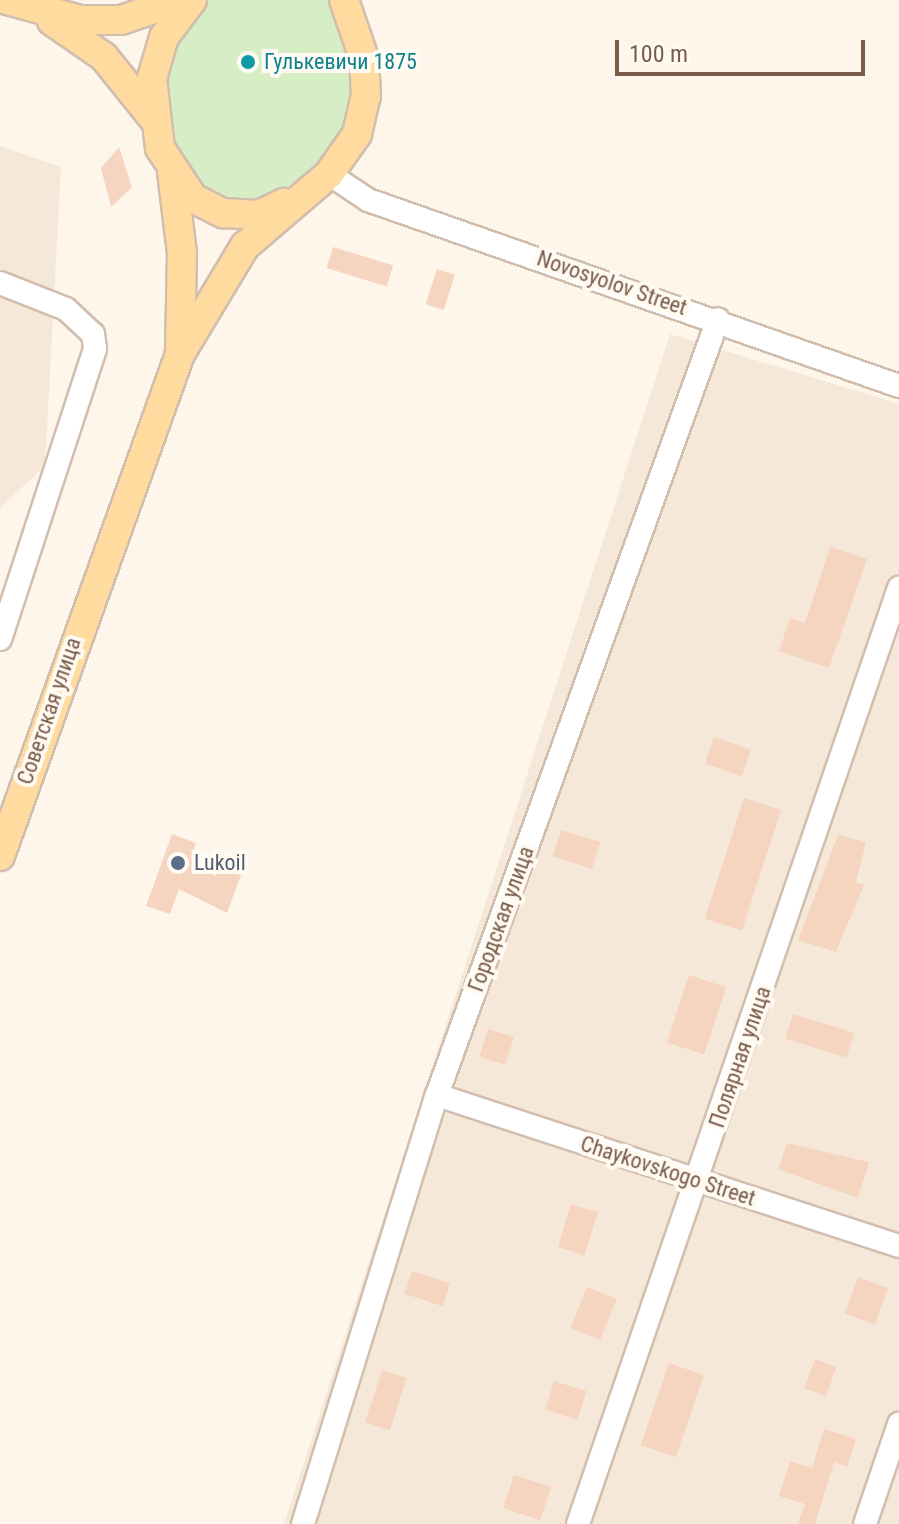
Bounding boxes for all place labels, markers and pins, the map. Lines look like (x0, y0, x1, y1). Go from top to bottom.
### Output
place label: Гулькевичи 1875 (264, 49, 417, 75)
marker: Гулькевичи 1875 (239, 53, 257, 71)
place label: Lukoil (194, 850, 246, 876)
marker: Lukoil (169, 854, 187, 872)

